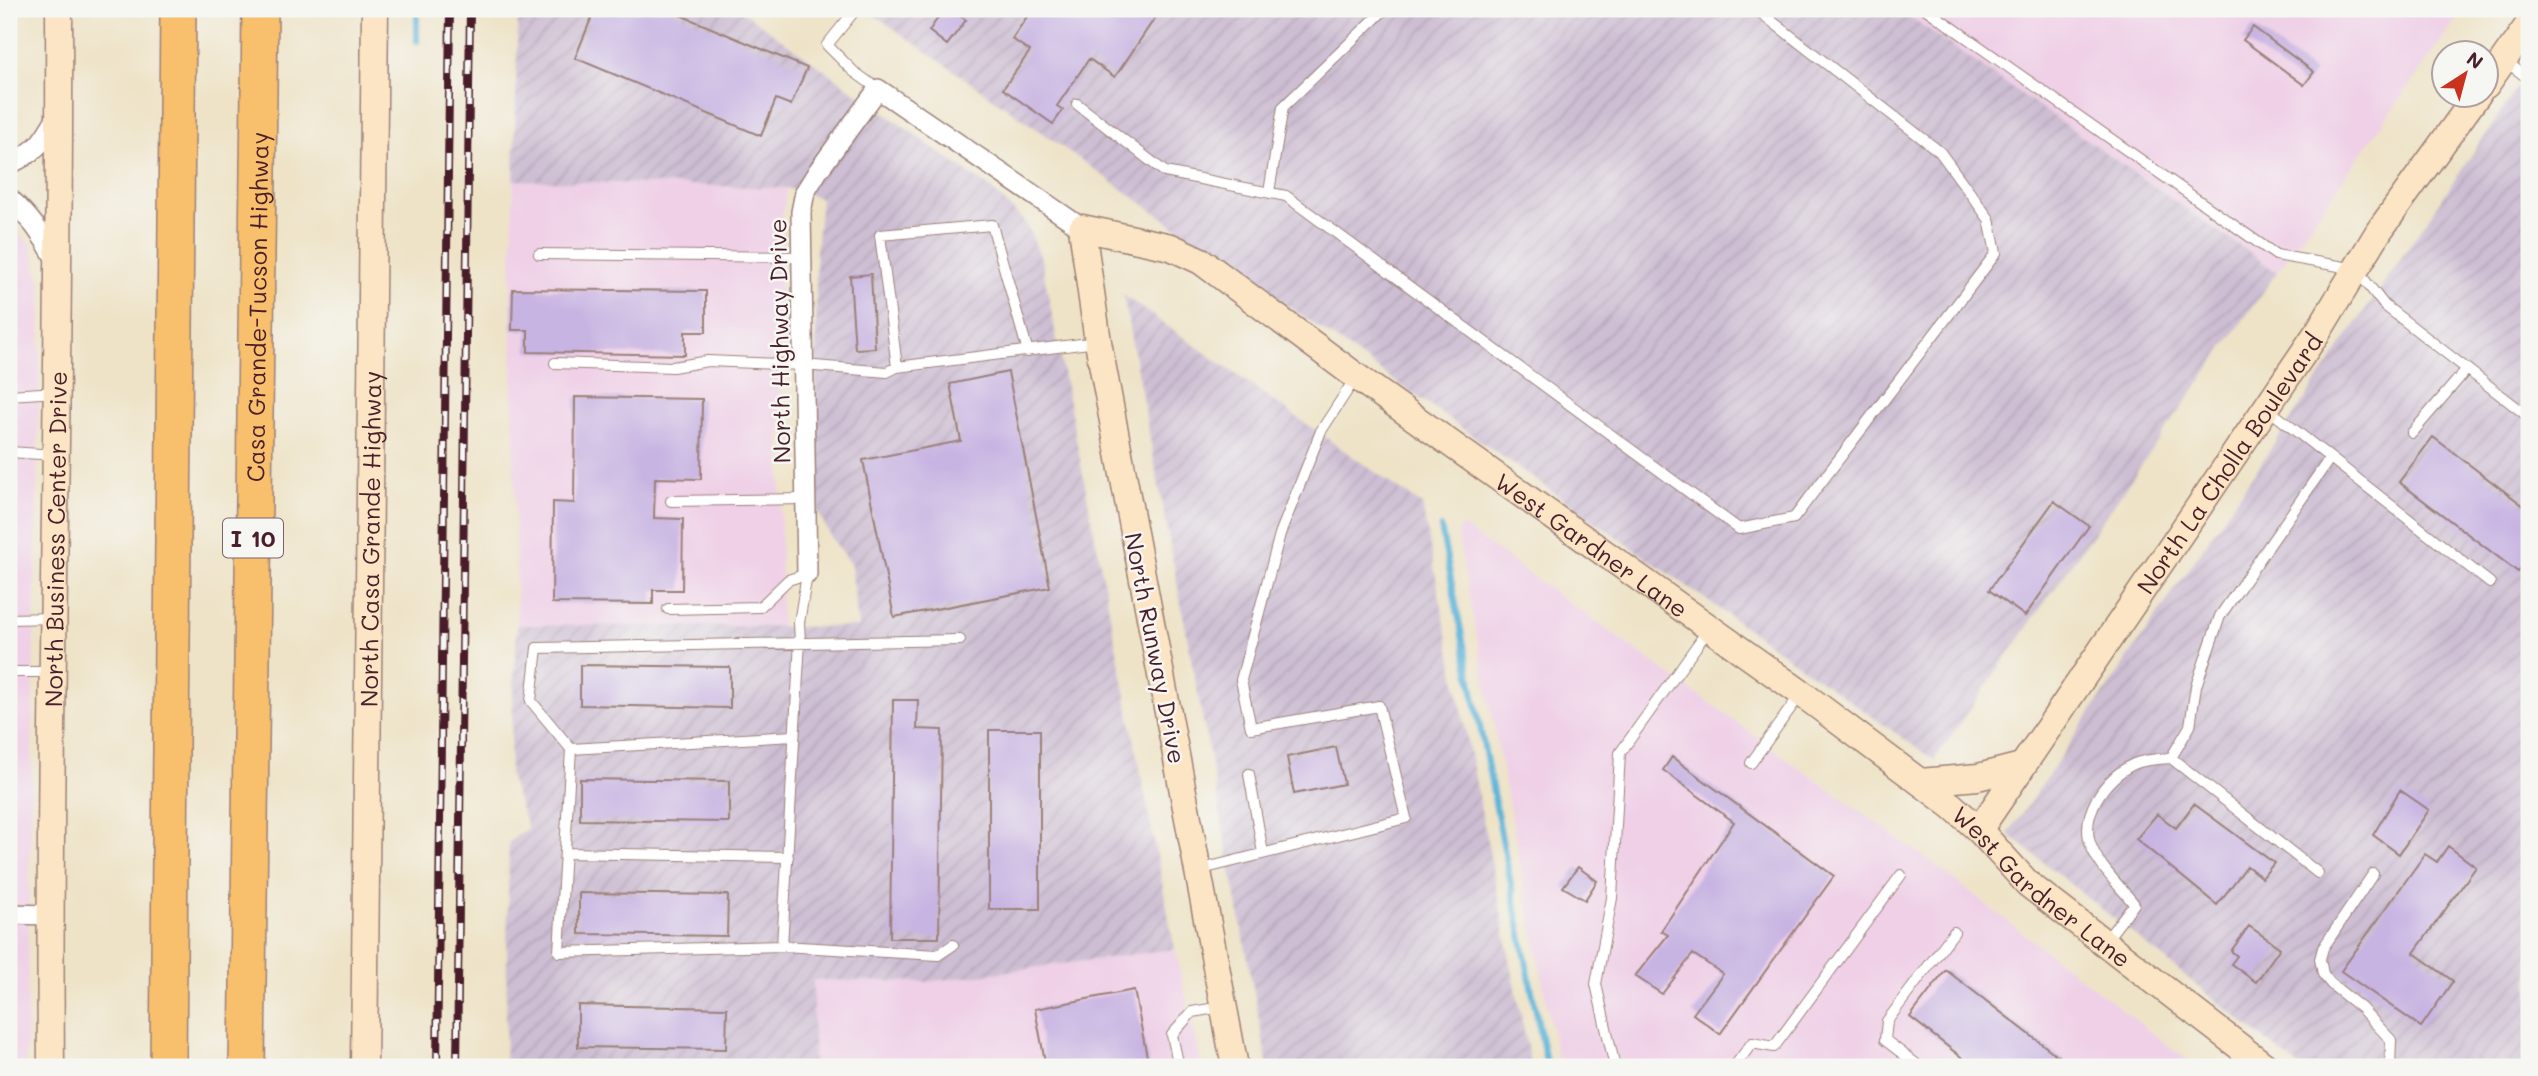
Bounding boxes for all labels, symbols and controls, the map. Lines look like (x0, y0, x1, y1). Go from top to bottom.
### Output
north arrow (2430, 38, 2500, 108)
text: N (2462, 45, 2488, 74)
street label: Casa Grande-Tucson Highway (239, 132, 274, 482)
street label: North Highway Drive (761, 218, 797, 464)
street label: North La Cholla Boulevard (2129, 326, 2328, 599)
street label: North Business Center Drive (37, 371, 73, 707)
street label: North Casa Grande Highway (352, 371, 387, 707)
street label: West Gardner Lane (1490, 465, 1695, 623)
road number: I 10 (223, 518, 283, 558)
street label: North Runway Drive (1118, 530, 1194, 766)
street label: West Gardner Lane (1946, 799, 2138, 974)

